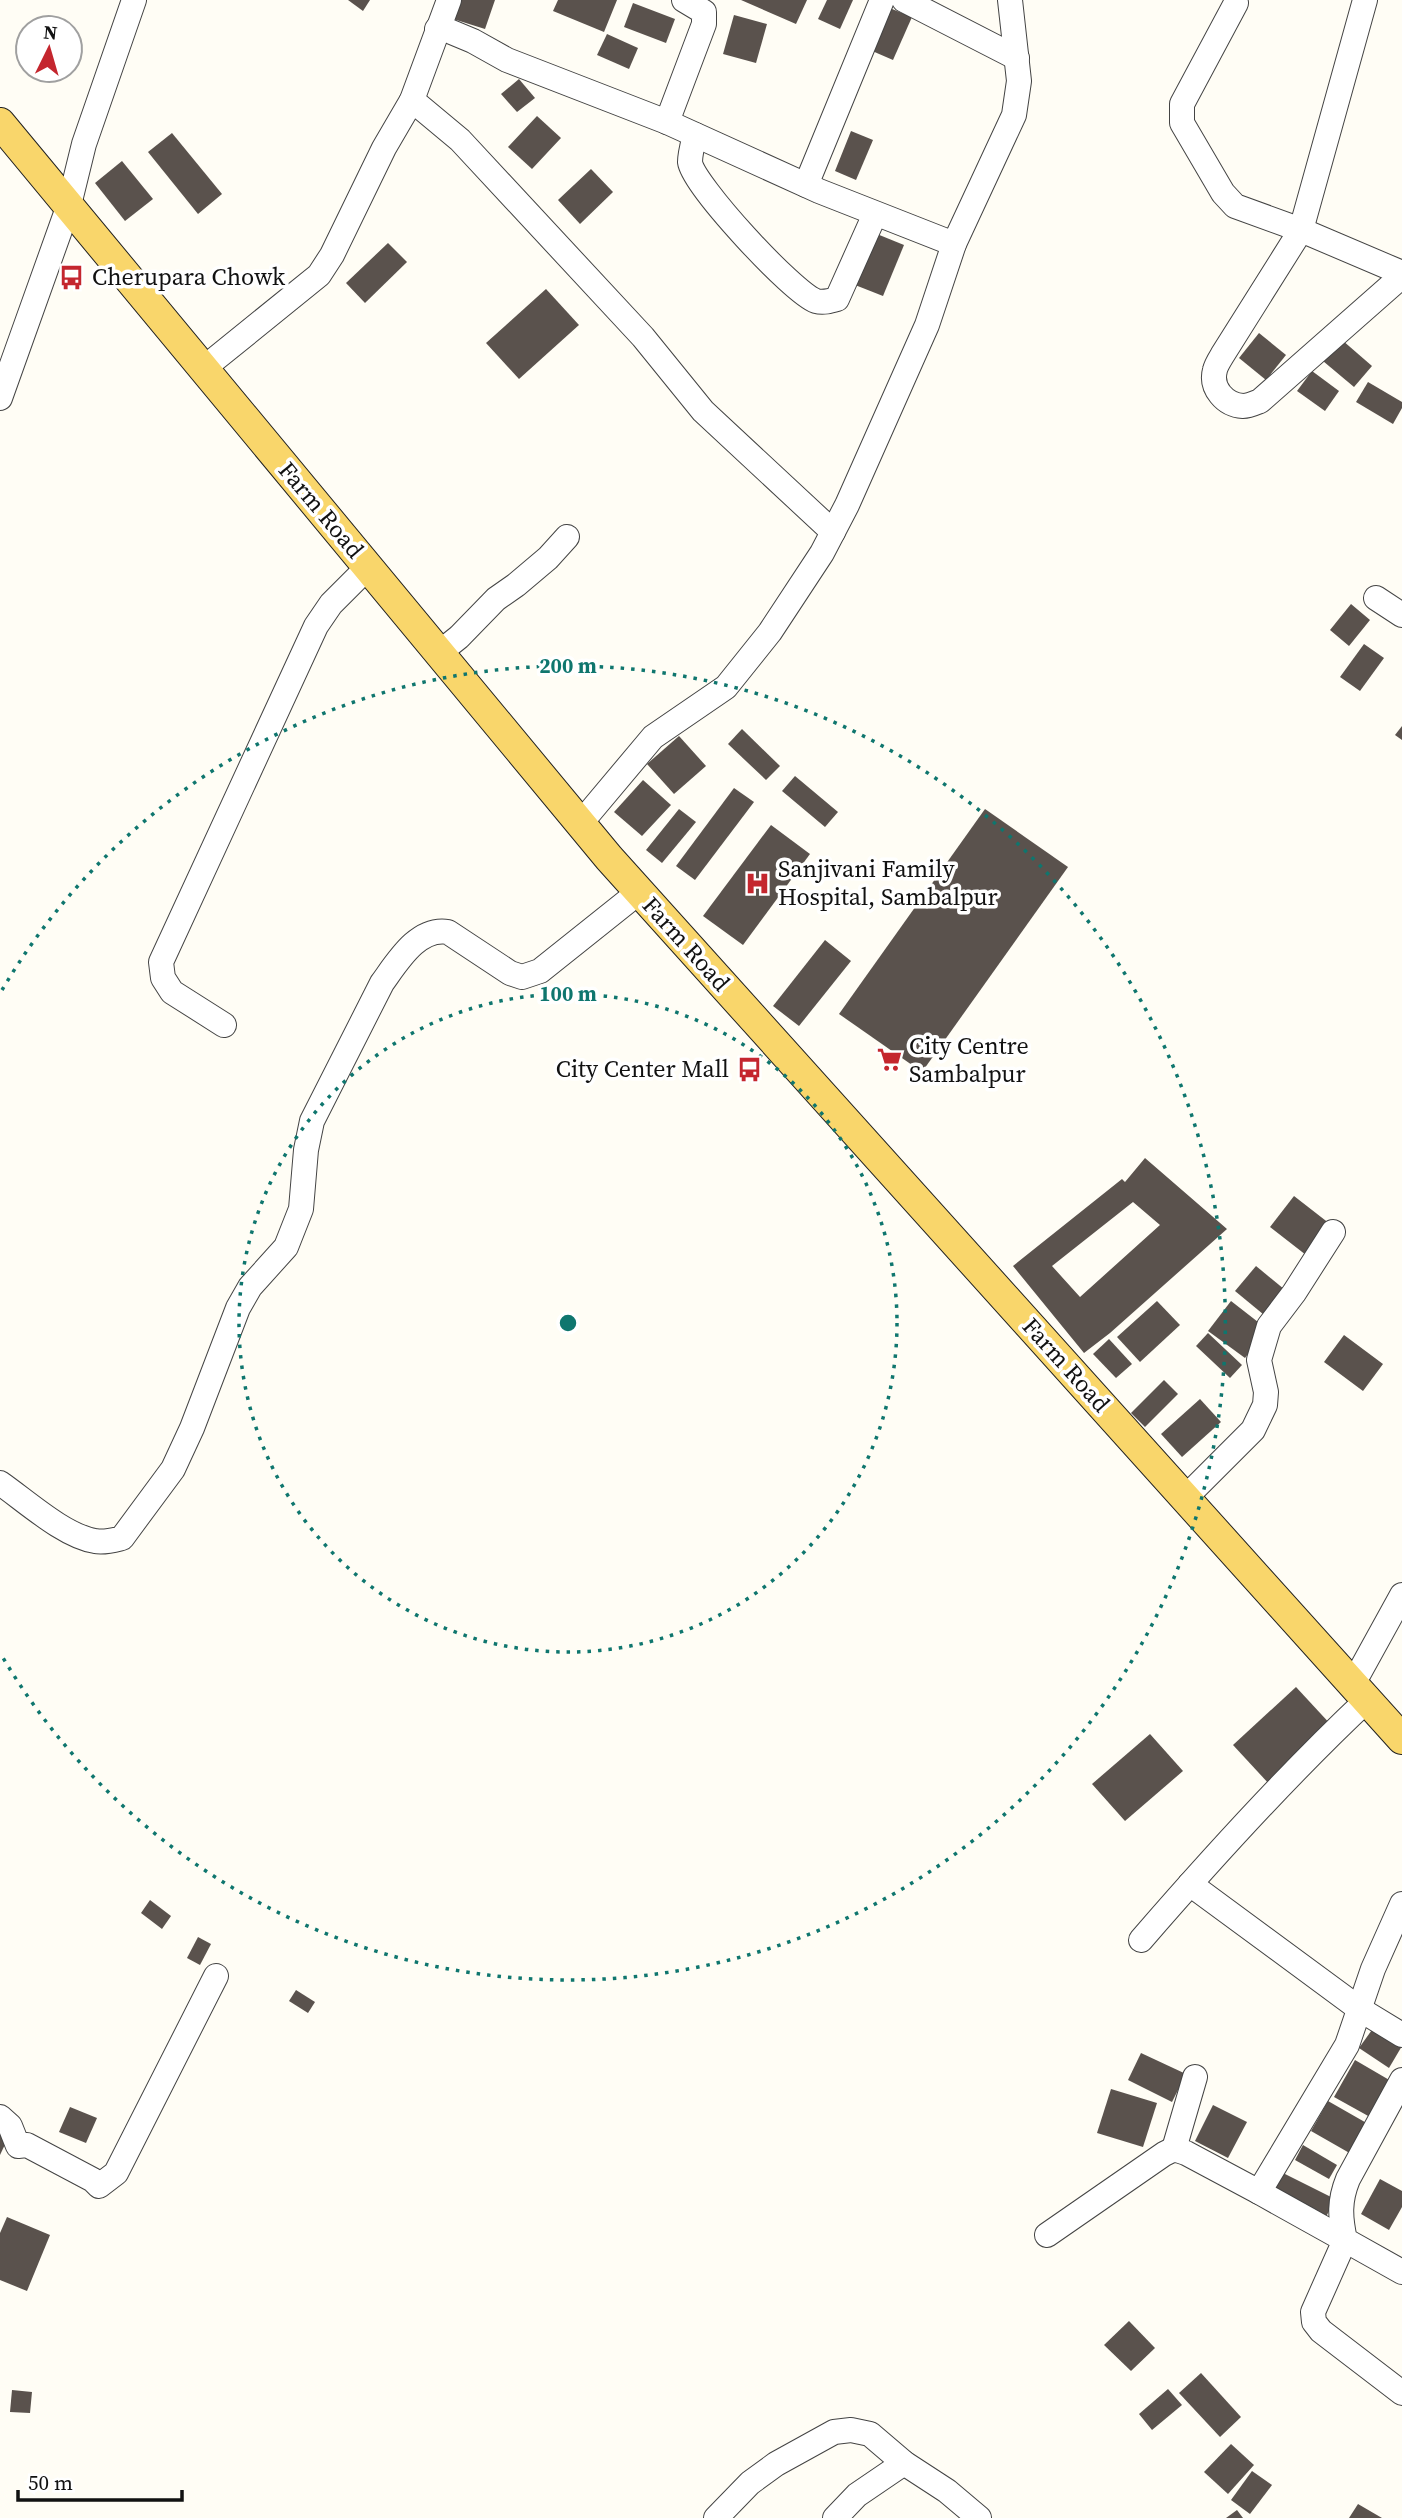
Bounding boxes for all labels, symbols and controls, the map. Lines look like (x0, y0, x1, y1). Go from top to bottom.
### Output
north arrow (14, 14, 84, 84)
text: N (42, 19, 59, 46)
place label: Cherupara Chowk (92, 260, 286, 293)
bus stop icon: Cherupara Chowk (58, 263, 86, 291)
street label: Farm Road (271, 454, 372, 565)
text: 200 m (539, 651, 597, 680)
place label: Sanjivani Family Hospital, Sambalpur (778, 852, 998, 913)
hospital icon: Sanjivani Family Hospital, Sambalpur (744, 869, 772, 897)
street label: Farm Road (635, 889, 738, 998)
text: 100 m (539, 979, 597, 1008)
place label: City Centre Sambalpur (909, 1029, 1029, 1090)
supermarket icon: City Centre Sambalpur (875, 1046, 903, 1074)
place label: City Center Mall (556, 1052, 729, 1085)
bus stop icon: City Center Mall (735, 1055, 763, 1083)
street label: Farm Road (1015, 1310, 1118, 1419)
centre of rings (556, 1311, 580, 1335)
scale bar (18, 2458, 182, 2502)
text: 50 m (28, 2468, 73, 2497)

